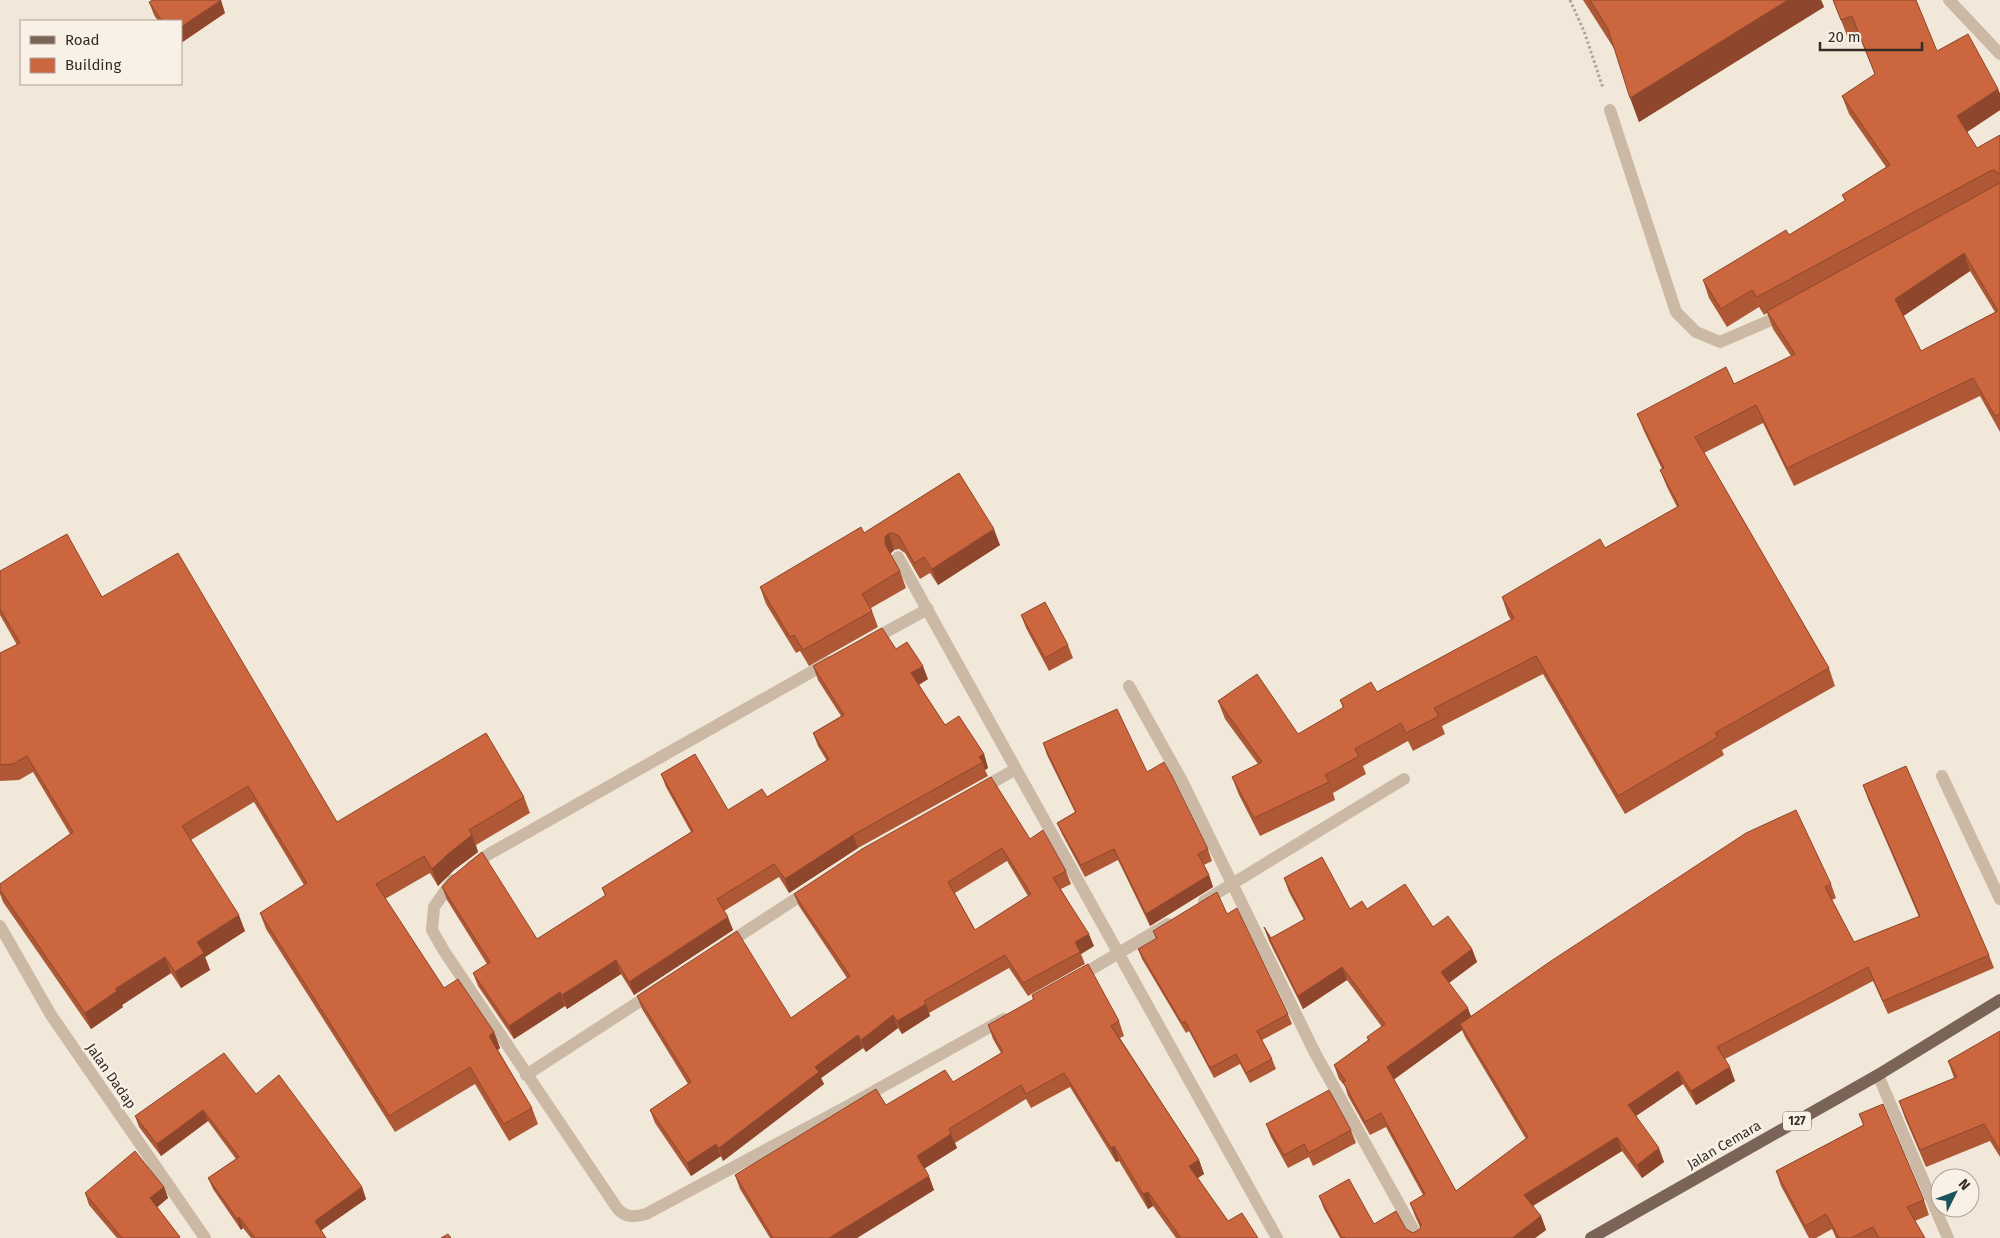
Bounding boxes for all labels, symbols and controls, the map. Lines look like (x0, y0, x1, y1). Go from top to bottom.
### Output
legend (20, 20, 182, 85)
scale bar (1820, 20, 1922, 52)
text: 20 m (1828, 28, 1861, 46)
text: Road (65, 31, 100, 49)
text: Building (65, 56, 121, 74)
street label: Jalan Dadap (82, 1040, 140, 1112)
road number: 127 (1783, 1112, 1811, 1130)
street label: Jalan Cemara (1684, 1117, 1764, 1173)
north arrow (1930, 1168, 1980, 1218)
text: N (1955, 1175, 1974, 1194)

